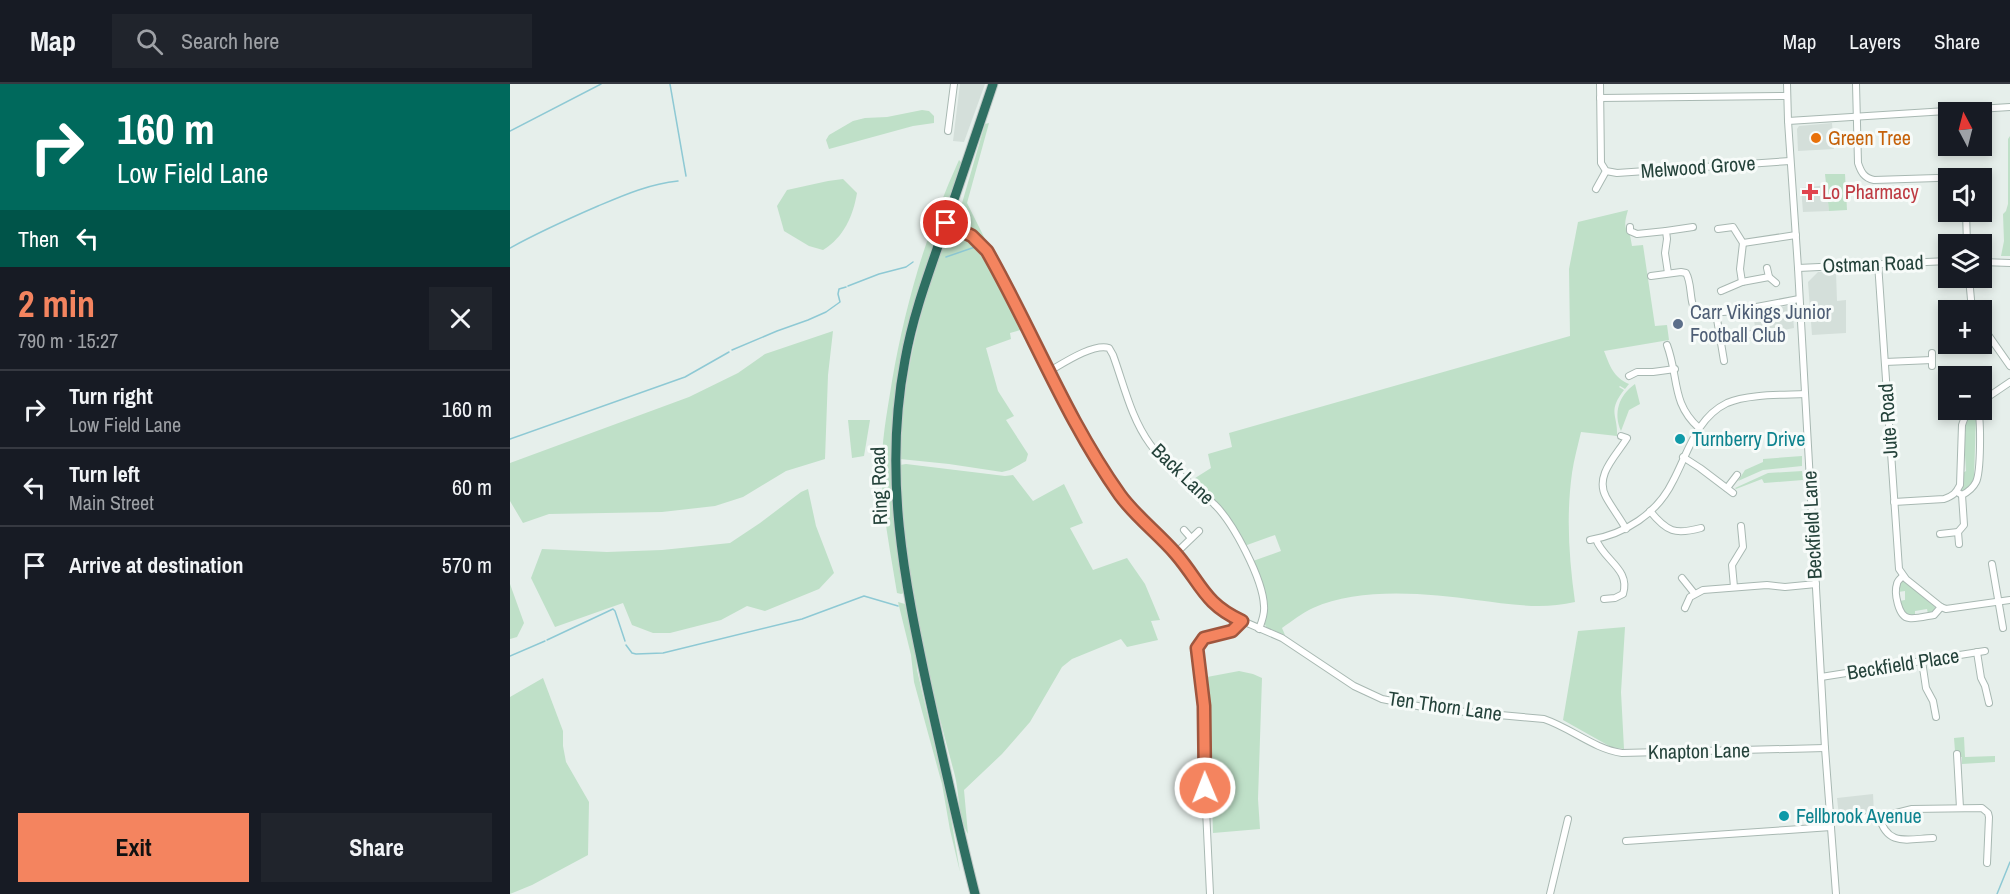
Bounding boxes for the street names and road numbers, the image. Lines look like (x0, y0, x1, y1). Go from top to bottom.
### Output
street label: Melwood Grove (1640, 149, 1756, 184)
street label: Ostman Road (1822, 248, 1924, 279)
street label: Jute Road (1871, 383, 1904, 459)
street label: Back Lane (1146, 437, 1221, 510)
street label: Ring Road (864, 446, 893, 526)
street label: Beckfield Lane (1795, 470, 1828, 580)
street label: Beckfield Place (1845, 641, 1961, 686)
street label: Ten Thorn Lane (1386, 684, 1504, 727)
street label: Knapton Lane (1648, 736, 1750, 765)

